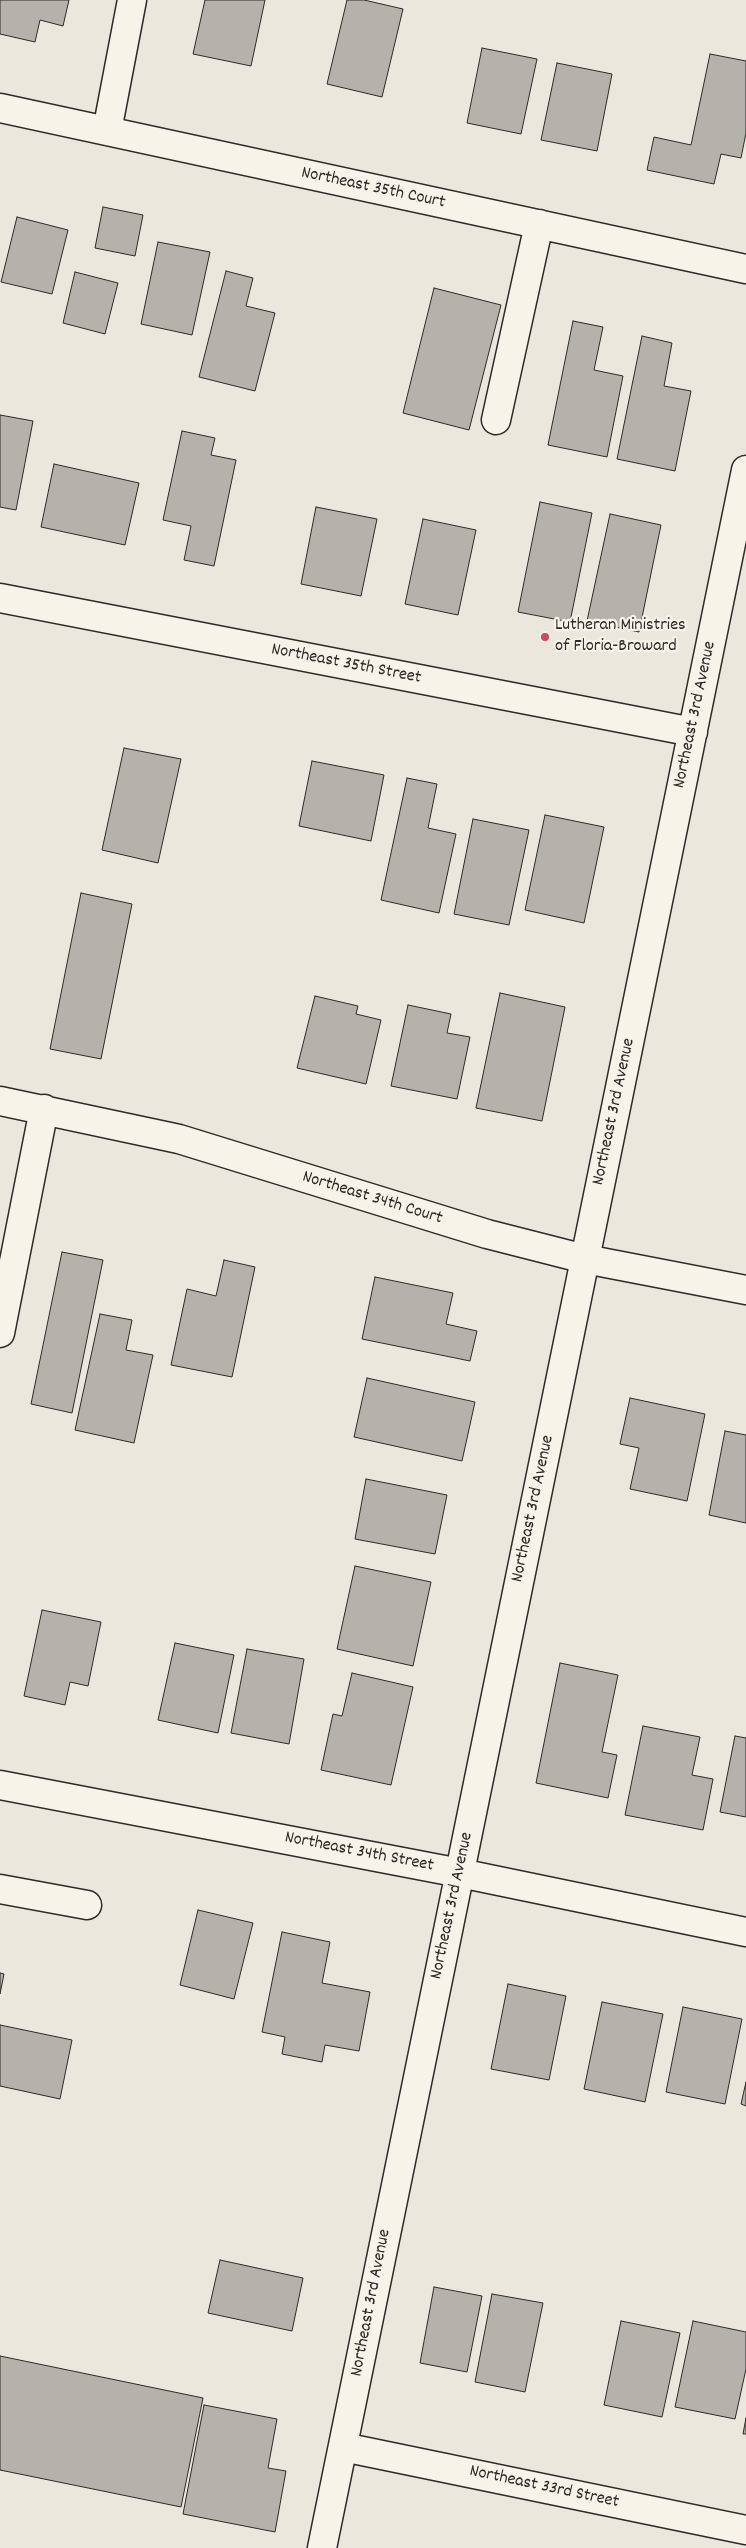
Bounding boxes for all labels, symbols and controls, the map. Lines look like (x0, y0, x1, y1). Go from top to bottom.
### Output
street label: Northeast 35th Court (299, 163, 447, 215)
place label: Lutheran Ministries of Floria-Broward (555, 616, 686, 659)
marker: Lutheran Ministries of Floria-Broward (539, 631, 551, 643)
street label: Northeast 35th Street (269, 640, 423, 690)
street label: Northeast 3rd Avenue (670, 640, 722, 790)
street label: Northeast 3rd Avenue (589, 1037, 641, 1187)
street label: Northeast 34th Court (299, 1167, 445, 1231)
street label: Northeast 3rd Avenue (508, 1434, 560, 1584)
street label: Northeast 34th Street (283, 1828, 435, 1878)
street label: Northeast 3rd Avenue (427, 1831, 479, 1981)
street label: Northeast 3rd Avenue (347, 2227, 397, 2379)
street label: Northeast 33rd Street (467, 2462, 621, 2514)

